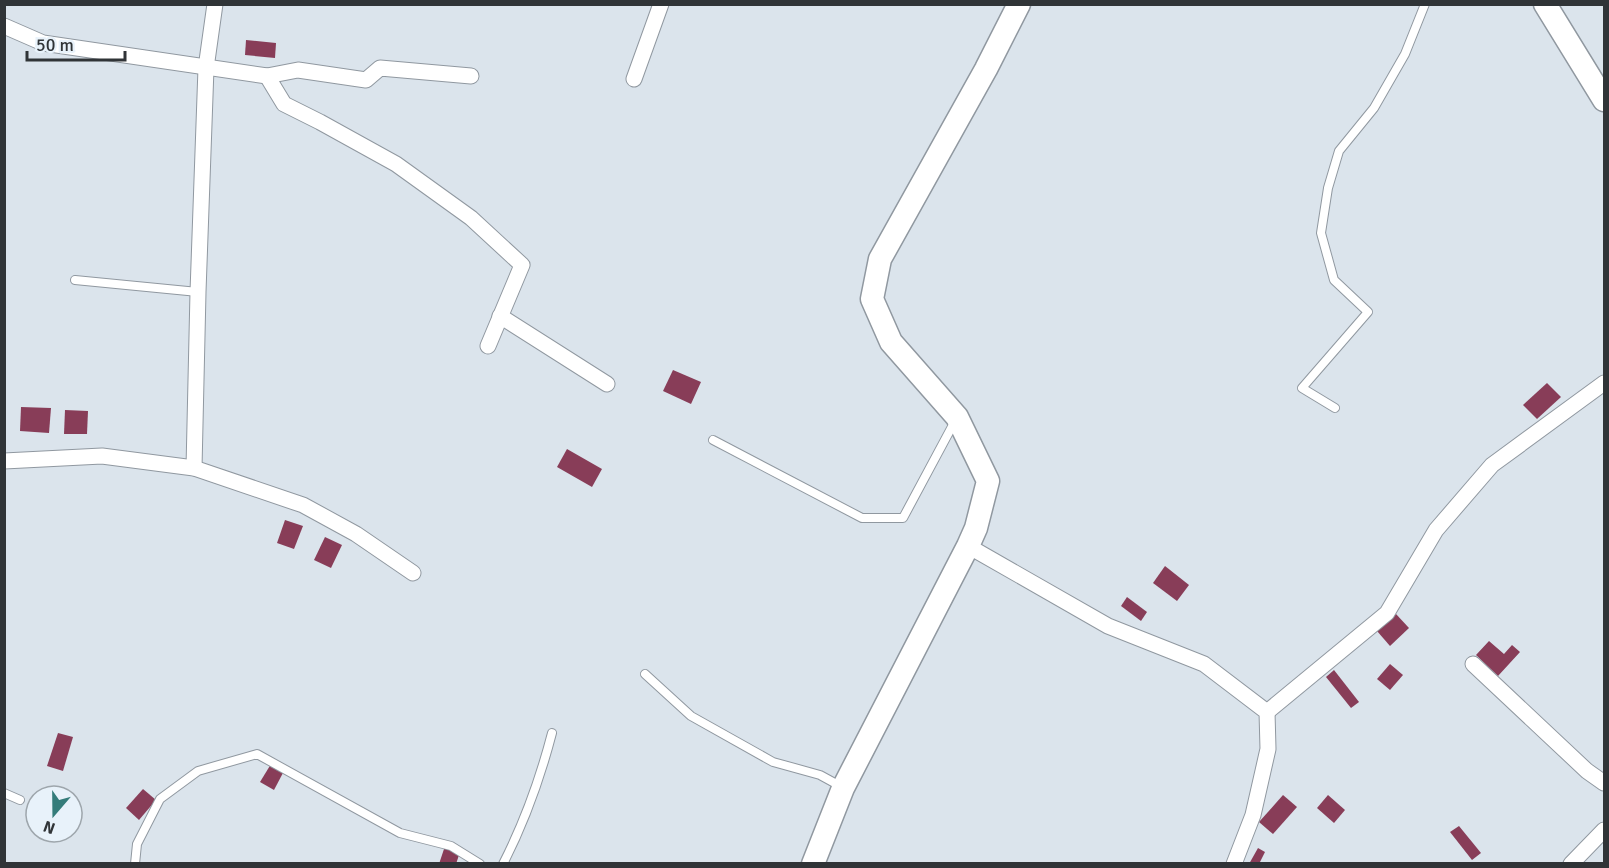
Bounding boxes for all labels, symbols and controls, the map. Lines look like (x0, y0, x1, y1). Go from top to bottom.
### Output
scale bar (27, 24, 124, 62)
text: 50 m (36, 34, 74, 56)
north arrow (24, 784, 84, 844)
text: N (41, 816, 58, 838)

